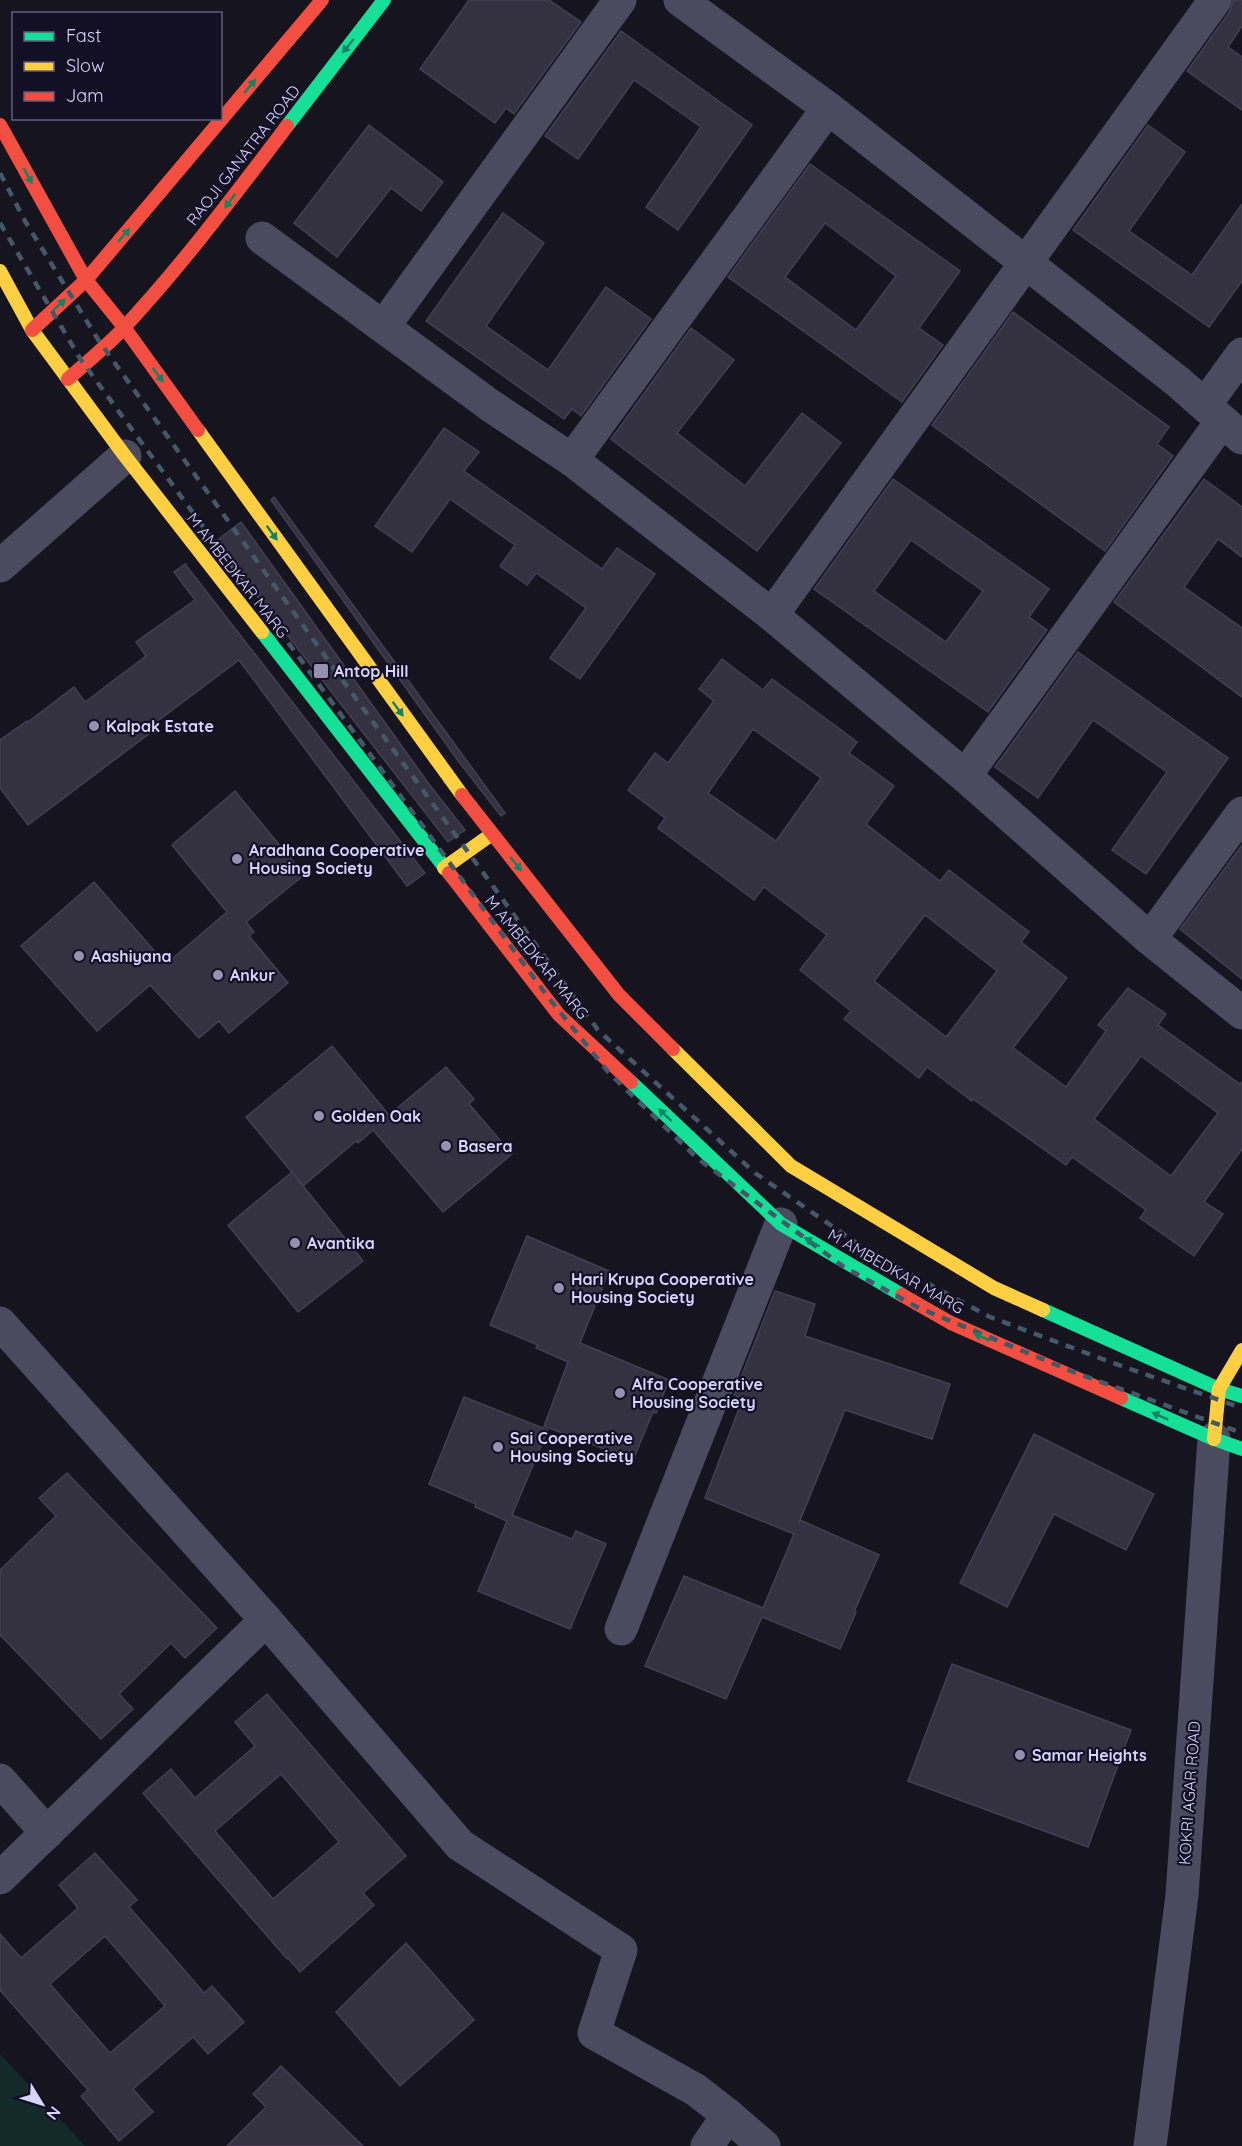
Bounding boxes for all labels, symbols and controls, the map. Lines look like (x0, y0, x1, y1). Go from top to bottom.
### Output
legend (12, 12, 222, 120)
text: Fast (66, 24, 101, 47)
one-way arrow (341, 38, 354, 54)
text: Slow (66, 54, 104, 77)
one-way arrow (243, 79, 256, 94)
street label: RAOJI GANATRA ROAD (182, 81, 304, 229)
text: Jam (66, 84, 104, 107)
one-way arrow (23, 168, 33, 185)
one-way arrow (225, 194, 237, 209)
one-way arrow (117, 228, 130, 243)
one-way arrow (52, 298, 67, 312)
one-way arrow (152, 366, 164, 382)
street label: M AMBEDKAR MARG (183, 508, 293, 642)
one-way arrow (266, 525, 278, 541)
place label: Antop Hill (334, 661, 409, 681)
marker: Antop Hill (312, 662, 330, 680)
one-way arrow (392, 700, 404, 716)
place label: Kalpak Estate (106, 716, 214, 736)
marker: Kalpak Estate (87, 719, 101, 733)
place label: Aradhana Cooperative Housing Society (249, 840, 425, 878)
marker: Aradhana Cooperative Housing Society (230, 852, 244, 866)
one-way arrow (509, 856, 522, 872)
street label: M AMBEDKAR MARG (481, 891, 593, 1023)
place label: Aashiyana (91, 946, 171, 966)
marker: Aashiyana (72, 949, 86, 963)
place label: Ankur (230, 965, 275, 985)
marker: Ankur (211, 968, 225, 982)
place label: Golden Oak (331, 1106, 421, 1126)
one-way arrow (658, 1108, 672, 1122)
marker: Golden Oak (312, 1109, 326, 1123)
place label: Basera (458, 1136, 512, 1156)
marker: Basera (439, 1139, 453, 1153)
street label: M AMBEDKAR MARG (824, 1224, 968, 1318)
place label: Avantika (307, 1233, 375, 1253)
marker: Avantika (288, 1236, 302, 1250)
one-way arrow (804, 1236, 820, 1247)
place label: Hari Krupa Cooperative Housing Society (571, 1269, 754, 1307)
marker: Hari Krupa Cooperative Housing Society (552, 1281, 566, 1295)
one-way arrow (973, 1331, 991, 1341)
place label: Alfa Cooperative Housing Society (632, 1374, 763, 1412)
marker: Alfa Cooperative Housing Society (613, 1386, 627, 1400)
one-way arrow (1152, 1411, 1169, 1420)
place label: Sai Cooperative Housing Society (510, 1428, 634, 1466)
marker: Sai Cooperative Housing Society (491, 1440, 505, 1454)
street label: KOKRI AGAR ROAD (1174, 1721, 1204, 1865)
place label: Samar Heights (1032, 1745, 1147, 1765)
marker: Samar Heights (1013, 1748, 1027, 1762)
north arrow (12, 2074, 72, 2134)
text: N (42, 2102, 65, 2124)

